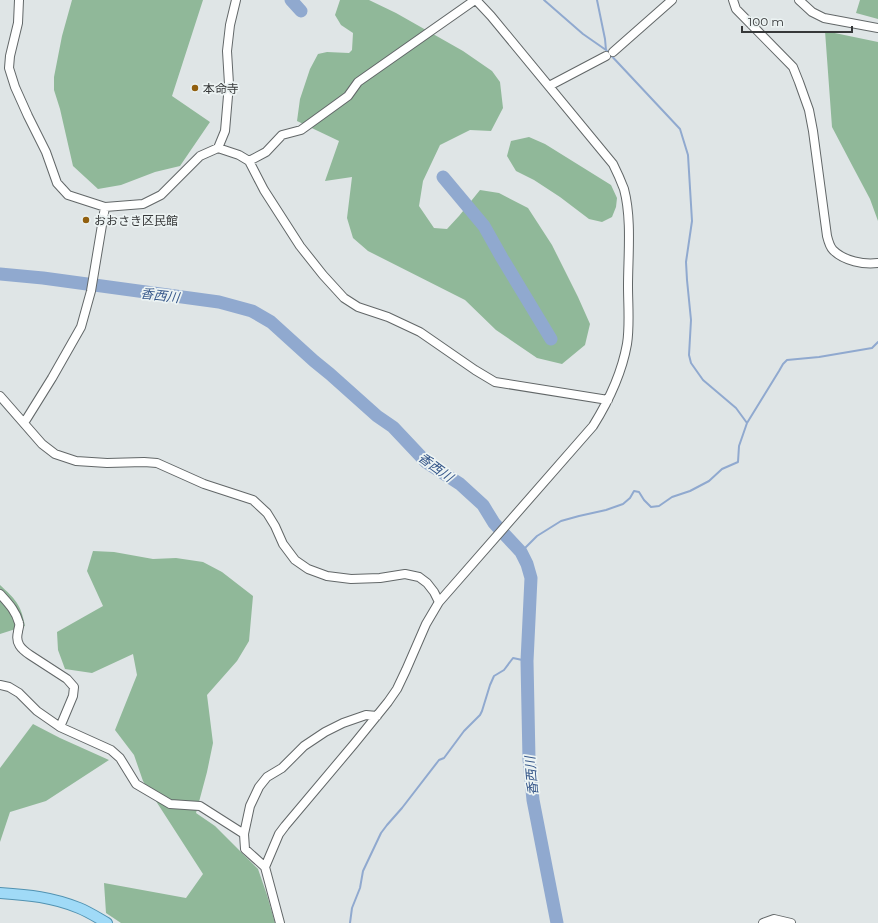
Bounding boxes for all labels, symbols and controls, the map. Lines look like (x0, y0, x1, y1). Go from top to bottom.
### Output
scale bar (742, 8, 852, 34)
text: 100 m (748, 14, 784, 29)
place label: 本命寺 (203, 81, 239, 96)
marker: 本命寺 (190, 83, 200, 93)
place label: おおさき区民館 (94, 213, 178, 228)
marker: おおさき区民館 (81, 215, 91, 225)
water label: 香西川 (140, 285, 182, 306)
water label: 香西川 (416, 449, 458, 486)
water label: 香西川 (521, 754, 541, 796)

